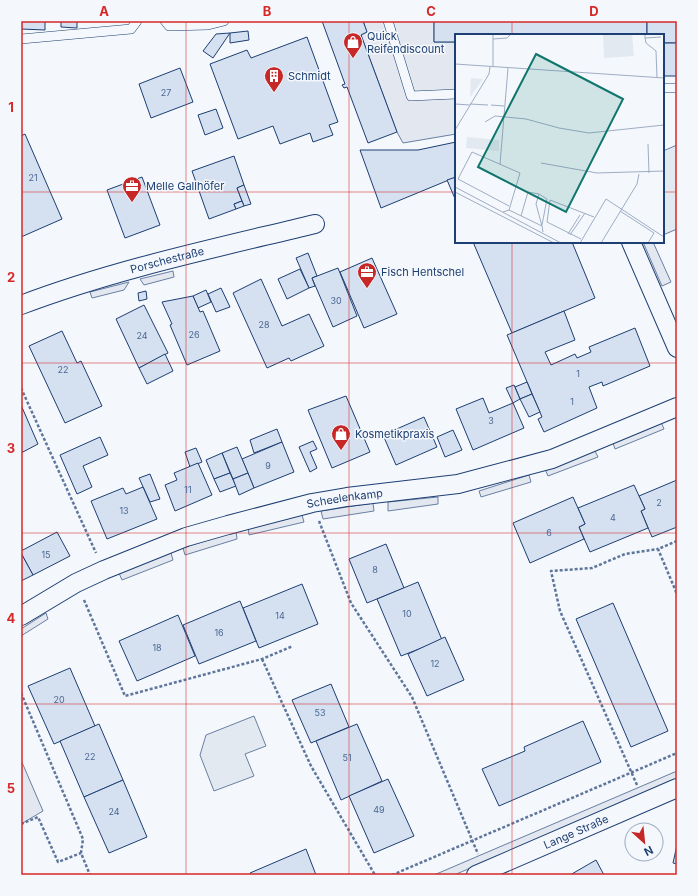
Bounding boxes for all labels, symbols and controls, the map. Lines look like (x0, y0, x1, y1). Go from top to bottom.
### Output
text: A (99, 3, 109, 19)
text: B (263, 3, 272, 19)
text: C (426, 3, 436, 19)
text: D (589, 3, 599, 19)
place label: Quick Reifendiscount (367, 29, 445, 56)
shop icon: Quick Reifendiscount (342, 31, 364, 59)
inset map (455, 34, 664, 243)
building icon: Schmidt (263, 65, 285, 93)
place label: Schmidt (288, 69, 331, 83)
house number: 27 (161, 87, 171, 98)
text: 1 (8, 99, 14, 115)
house number: 21 (28, 172, 38, 183)
office icon: Melle Gallhöfer (121, 175, 143, 203)
place label: Melle Gallhöfer (146, 179, 224, 193)
street label: Porschestraße (129, 244, 205, 276)
office icon: Fisch Hentschel (356, 261, 378, 289)
place label: Fisch Hentschel (381, 265, 464, 279)
text: 2 (7, 269, 15, 285)
house number: 30 (330, 295, 342, 306)
house number: 28 (258, 319, 270, 330)
house number: 26 (188, 329, 200, 340)
house number: 24 (136, 330, 148, 341)
house number: 22 (58, 364, 68, 375)
house number: 1 (576, 368, 580, 379)
house number: 1 (570, 396, 574, 407)
house number: 3 (488, 415, 494, 426)
shop icon: Kosmetikpraxis (330, 423, 352, 451)
place label: Kosmetikpraxis (355, 427, 434, 441)
text: 3 (7, 440, 15, 456)
house number: 9 (265, 460, 271, 471)
house number: 11 (184, 484, 192, 495)
street label: Scheelenkamp (305, 486, 384, 511)
house number: 2 (656, 497, 662, 508)
house number: 13 (119, 505, 129, 516)
house number: 4 (610, 512, 616, 523)
house number: 6 (546, 527, 552, 538)
house number: 15 (41, 549, 51, 560)
house number: 8 (372, 564, 378, 575)
house number: 10 (402, 608, 412, 619)
text: 4 (7, 610, 16, 626)
house number: 14 (275, 610, 285, 621)
house number: 16 (214, 627, 224, 638)
house number: 18 (152, 642, 162, 653)
house number: 12 (430, 658, 440, 669)
house number: 20 (53, 694, 65, 705)
house number: 53 (314, 707, 326, 718)
house number: 22 (85, 751, 95, 762)
house number: 51 (342, 752, 352, 763)
text: 5 (7, 780, 15, 796)
house number: 49 (373, 804, 385, 815)
house number: 24 (108, 806, 120, 817)
street label: Lange Straße (541, 811, 611, 852)
north arrow (624, 822, 664, 862)
text: N (642, 843, 655, 859)

